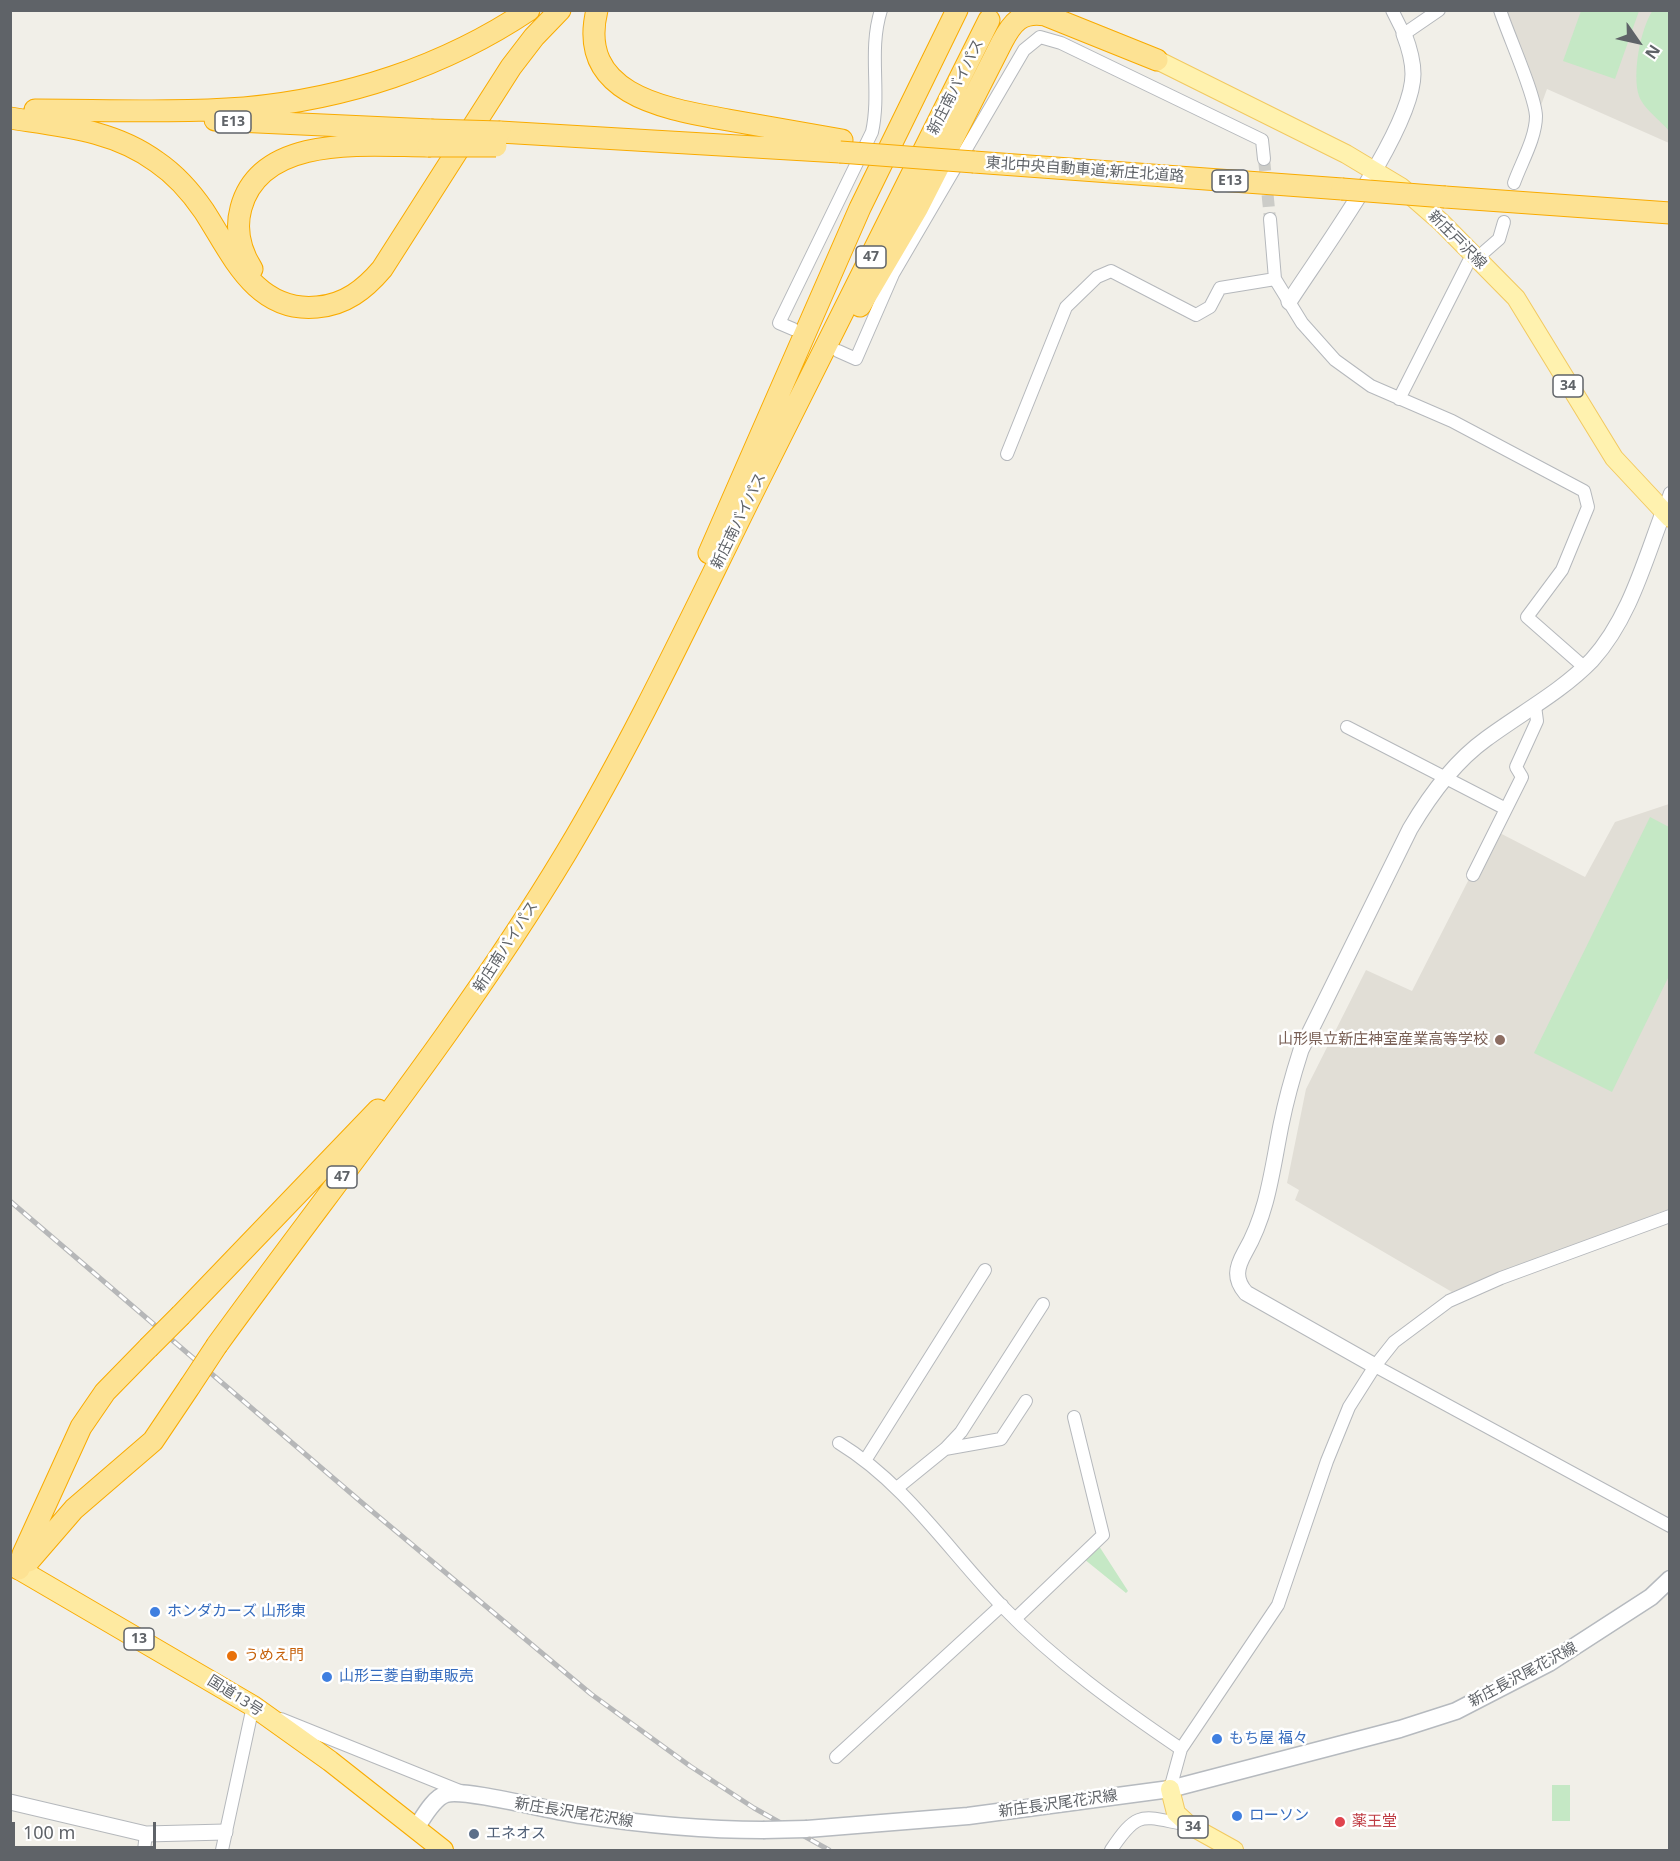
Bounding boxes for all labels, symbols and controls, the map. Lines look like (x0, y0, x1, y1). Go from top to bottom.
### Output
north arrow (1608, 12, 1668, 72)
street label: 新庄南バイパス (924, 36, 988, 138)
text: N (1640, 41, 1666, 64)
road number: E13 (215, 111, 251, 133)
street label: 東北中央自動車道;新庄北道路 (985, 154, 1185, 186)
road number: E13 (1212, 170, 1248, 192)
street label: 新庄戸沢線 (1424, 207, 1490, 273)
road number: 47 (856, 246, 886, 268)
road number: 34 (1553, 375, 1583, 397)
street label: 新庄南バイパス (708, 470, 770, 572)
street label: 新庄南バイパス (470, 898, 542, 996)
place label: 山形県立新庄神室産業高等学校 (1278, 1031, 1488, 1049)
marker: 山形県立新庄神室産業高等学校 (1493, 1033, 1507, 1047)
road number: 47 (327, 1166, 357, 1188)
place label: ホンダカーズ 山形東 (167, 1603, 306, 1621)
marker: ホンダカーズ 山形東 (148, 1605, 162, 1619)
road number: 13 (124, 1628, 154, 1650)
street label: 新庄長沢尾花沢線 (1466, 1639, 1580, 1711)
place label: うめえ門 (244, 1647, 304, 1665)
marker: うめえ門 (225, 1649, 239, 1663)
place label: 山形三菱自動車販売 (339, 1668, 474, 1686)
marker: 山形三菱自動車販売 (320, 1670, 334, 1684)
street label: 国道13号 (204, 1672, 266, 1720)
place label: もち屋 福々 (1229, 1730, 1308, 1748)
marker: もち屋 福々 (1210, 1732, 1224, 1746)
street label: 新庄長沢尾花沢線 (997, 1787, 1119, 1821)
street label: 新庄長沢尾花沢線 (513, 1795, 635, 1831)
place label: ローソン (1249, 1807, 1309, 1825)
marker: ローソン (1230, 1809, 1244, 1823)
scale bar (15, 1810, 159, 1848)
place label: 薬王堂 (1352, 1813, 1397, 1831)
marker: 薬王堂 (1333, 1815, 1347, 1829)
road number: 34 (1178, 1816, 1208, 1838)
text: 100 m (23, 1820, 75, 1844)
place label: エネオス (486, 1825, 546, 1843)
marker: エネオス (467, 1827, 481, 1841)

